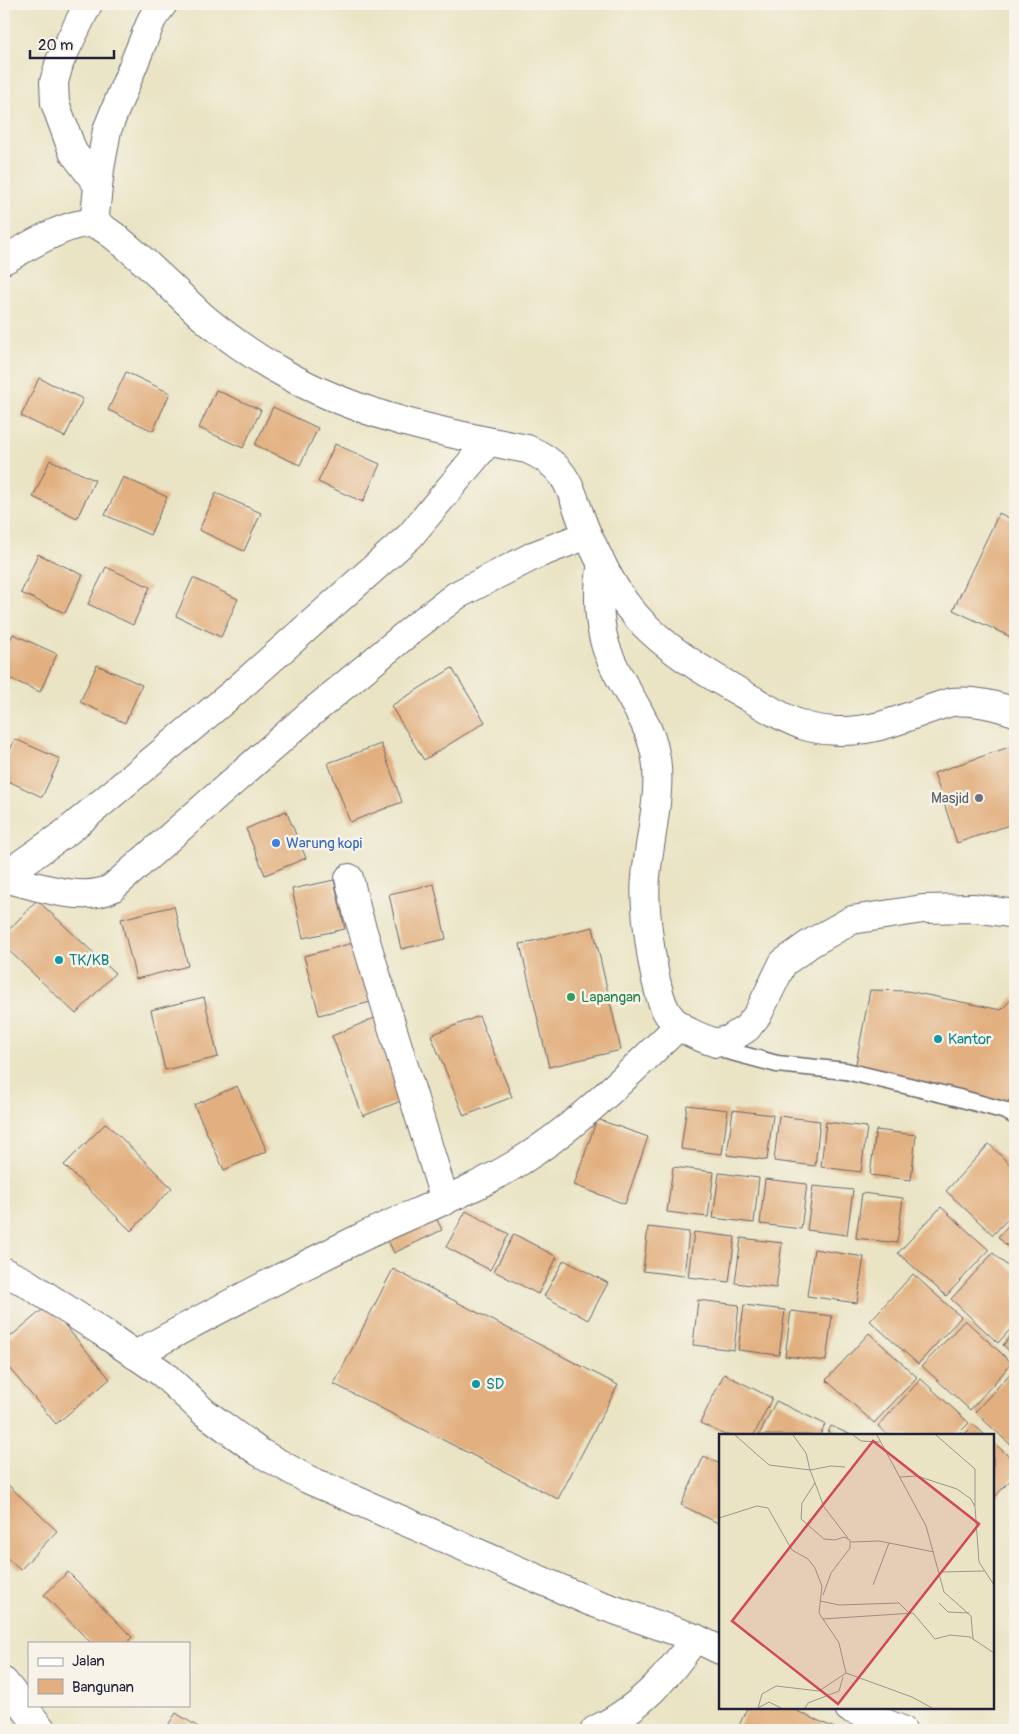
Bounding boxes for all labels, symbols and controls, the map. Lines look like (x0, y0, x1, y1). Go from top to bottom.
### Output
scale bar (30, 28, 114, 60)
text: 20 m (38, 36, 73, 55)
place label: Masjid (931, 789, 969, 808)
marker: Masjid (973, 792, 985, 804)
place label: Warung kopi (286, 834, 363, 853)
marker: Warung kopi (270, 837, 282, 849)
place label: TK/KB (69, 951, 109, 970)
marker: TK/KB (53, 954, 65, 966)
place label: Lapangan (581, 988, 641, 1007)
marker: Lapangan (565, 991, 577, 1003)
place label: Kantor (948, 1030, 992, 1049)
marker: Kantor (932, 1033, 944, 1045)
place label: SD (486, 1375, 504, 1394)
marker: SD (470, 1378, 482, 1390)
inset map (719, 1434, 994, 1709)
legend (28, 1642, 190, 1706)
text: Jalan (72, 1652, 105, 1671)
text: Bangunan (72, 1678, 134, 1697)

